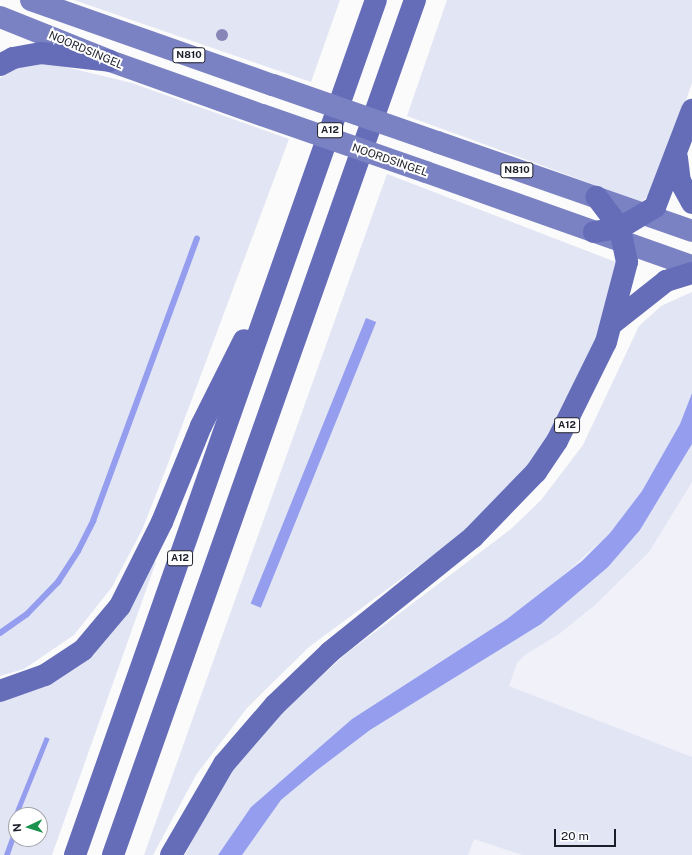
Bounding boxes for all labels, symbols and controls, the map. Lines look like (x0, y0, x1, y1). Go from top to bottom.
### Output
street label: NOORDSINGEL (47, 28, 125, 72)
road number: N810 (172, 47, 206, 63)
road number: A12 (317, 122, 343, 138)
street label: NOORDSINGEL (350, 141, 430, 179)
road number: N810 (500, 162, 534, 178)
road number: A12 (554, 417, 580, 433)
road number: A12 (167, 550, 193, 566)
north arrow (8, 807, 48, 847)
scale bar (556, 821, 618, 847)
text: N (11, 823, 23, 832)
text: 20 m (561, 829, 589, 843)

